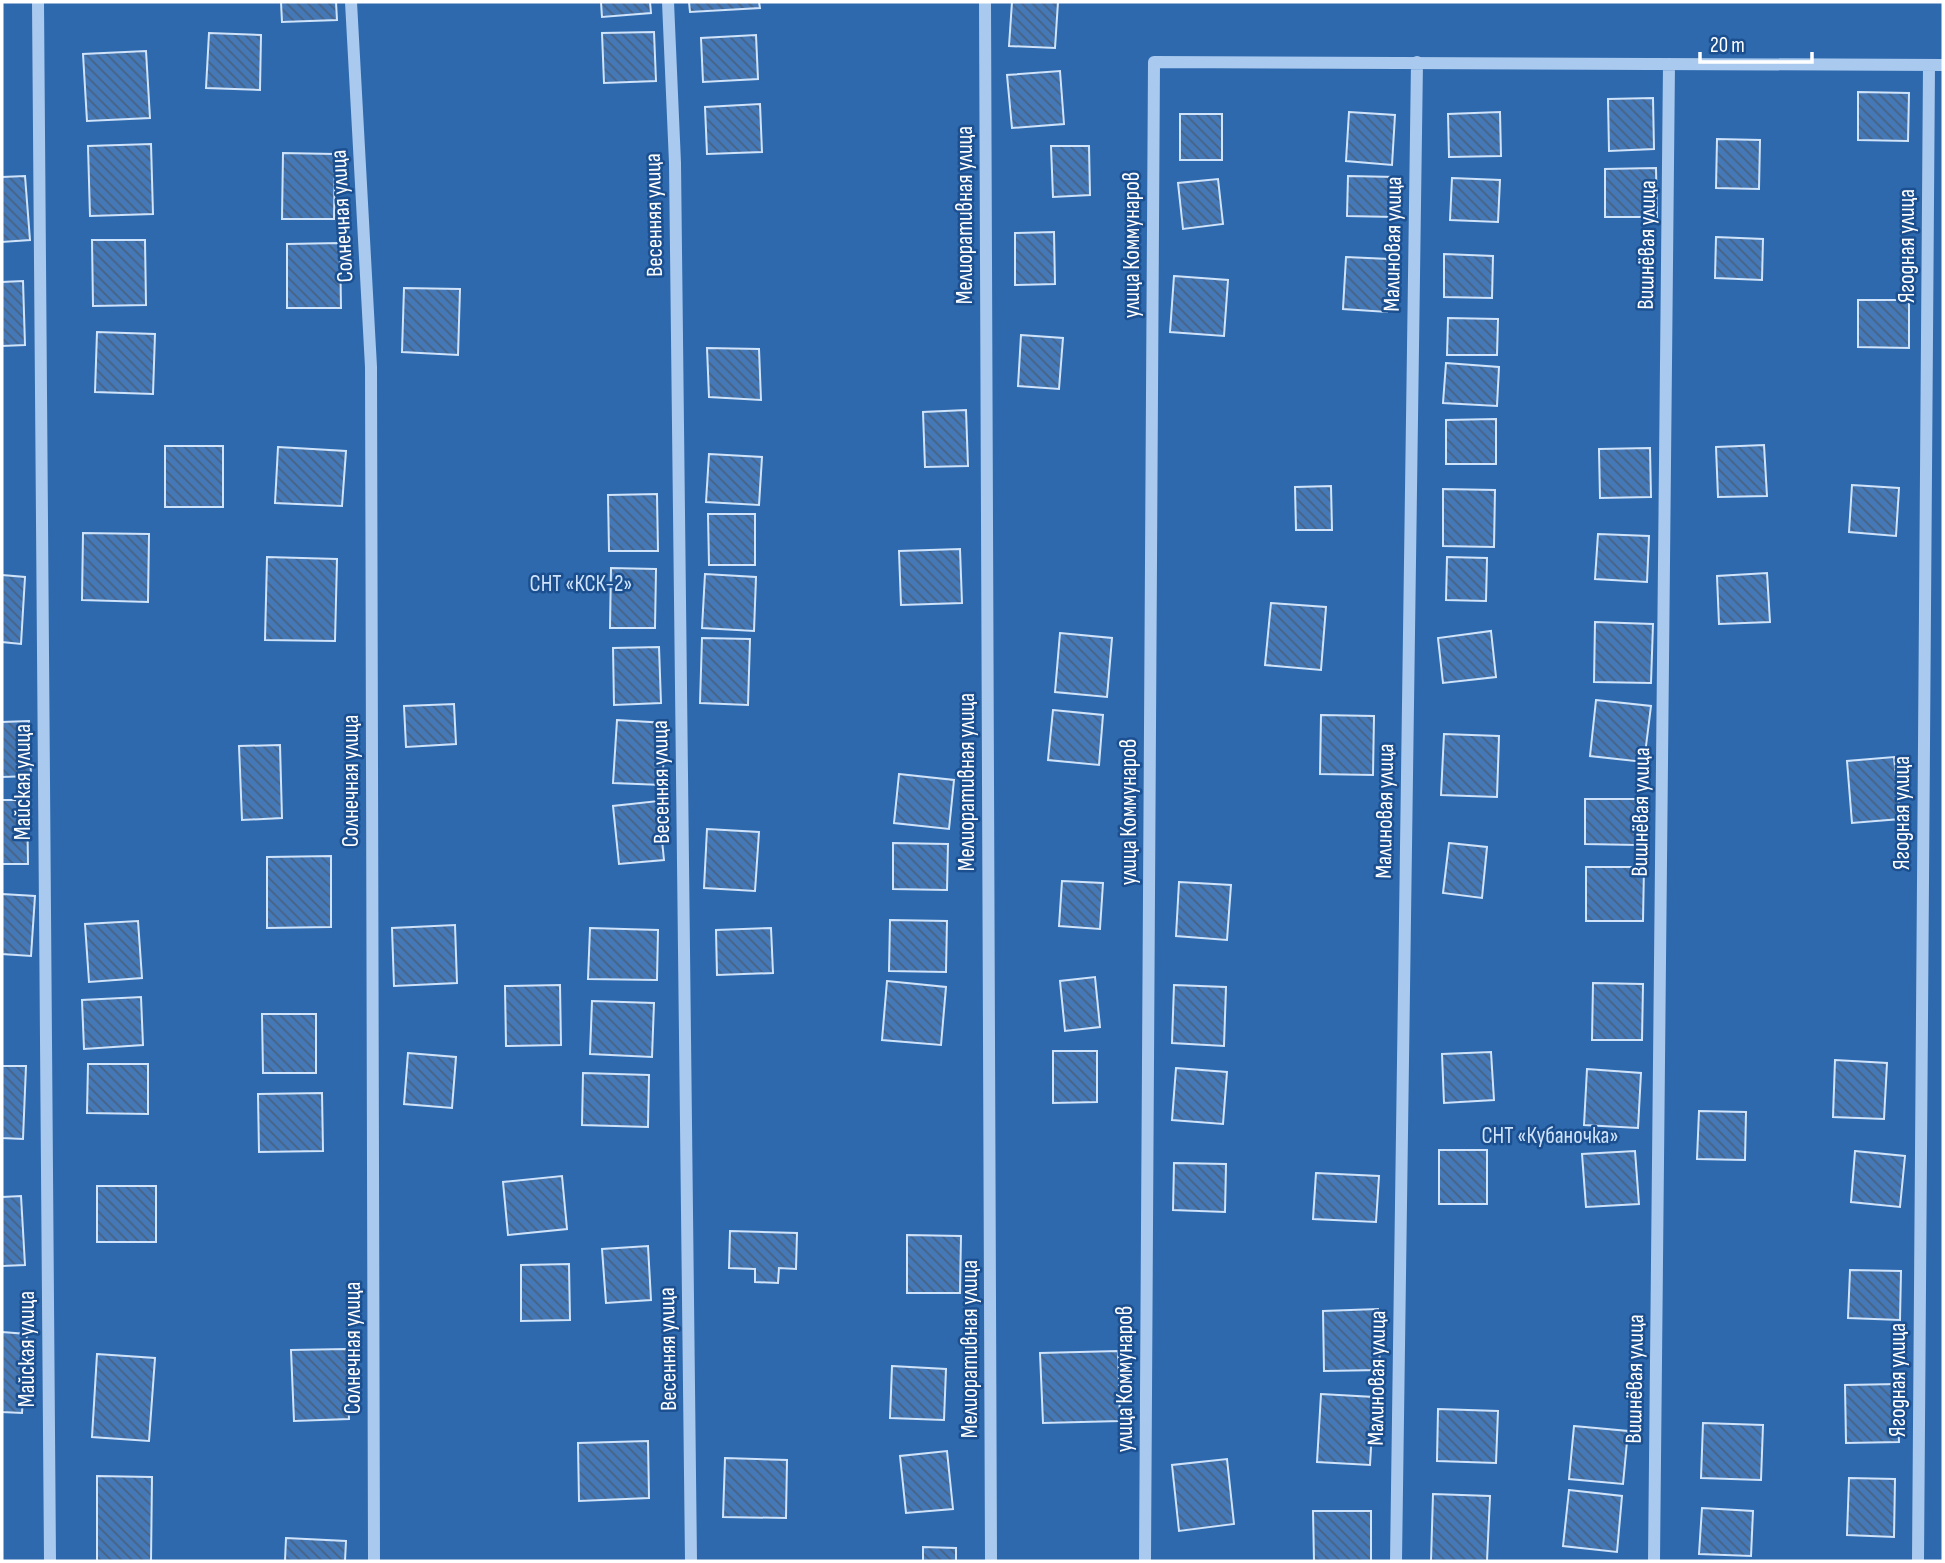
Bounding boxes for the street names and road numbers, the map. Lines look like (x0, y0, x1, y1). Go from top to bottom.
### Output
street label: Мелиоративная улица (951, 126, 979, 304)
street label: Солнечная улица (325, 149, 359, 283)
street label: Весенняя улица (639, 153, 669, 277)
street label: улица Коммунаров (1118, 172, 1146, 318)
street label: Малиновая улица (1378, 176, 1408, 312)
street label: Вишнёвая улица (1632, 180, 1662, 310)
street label: Ягодная улица (1893, 189, 1921, 303)
street label: Мелиоративная улица (953, 693, 981, 871)
street label: Солнечная улица (337, 715, 365, 847)
street label: Весенняя улица (646, 720, 676, 844)
street label: Майская улица (9, 724, 37, 840)
street label: улица Коммунаров (1115, 739, 1143, 885)
street label: Малиновая улица (1370, 743, 1400, 879)
street label: Вишнёвая улица (1626, 747, 1656, 877)
street label: Ягодная улица (1888, 756, 1916, 870)
street label: Мелиоративная улица (956, 1260, 984, 1438)
street label: Солнечная улица (339, 1282, 367, 1414)
street label: Весенняя улица (653, 1287, 683, 1411)
street label: Майская улица (13, 1291, 41, 1407)
street label: улица Коммунаров (1111, 1306, 1139, 1452)
street label: Малиновая улица (1362, 1310, 1392, 1446)
street label: Вишнёвая улица (1620, 1314, 1650, 1444)
street label: Ягодная улица (1884, 1323, 1912, 1437)

